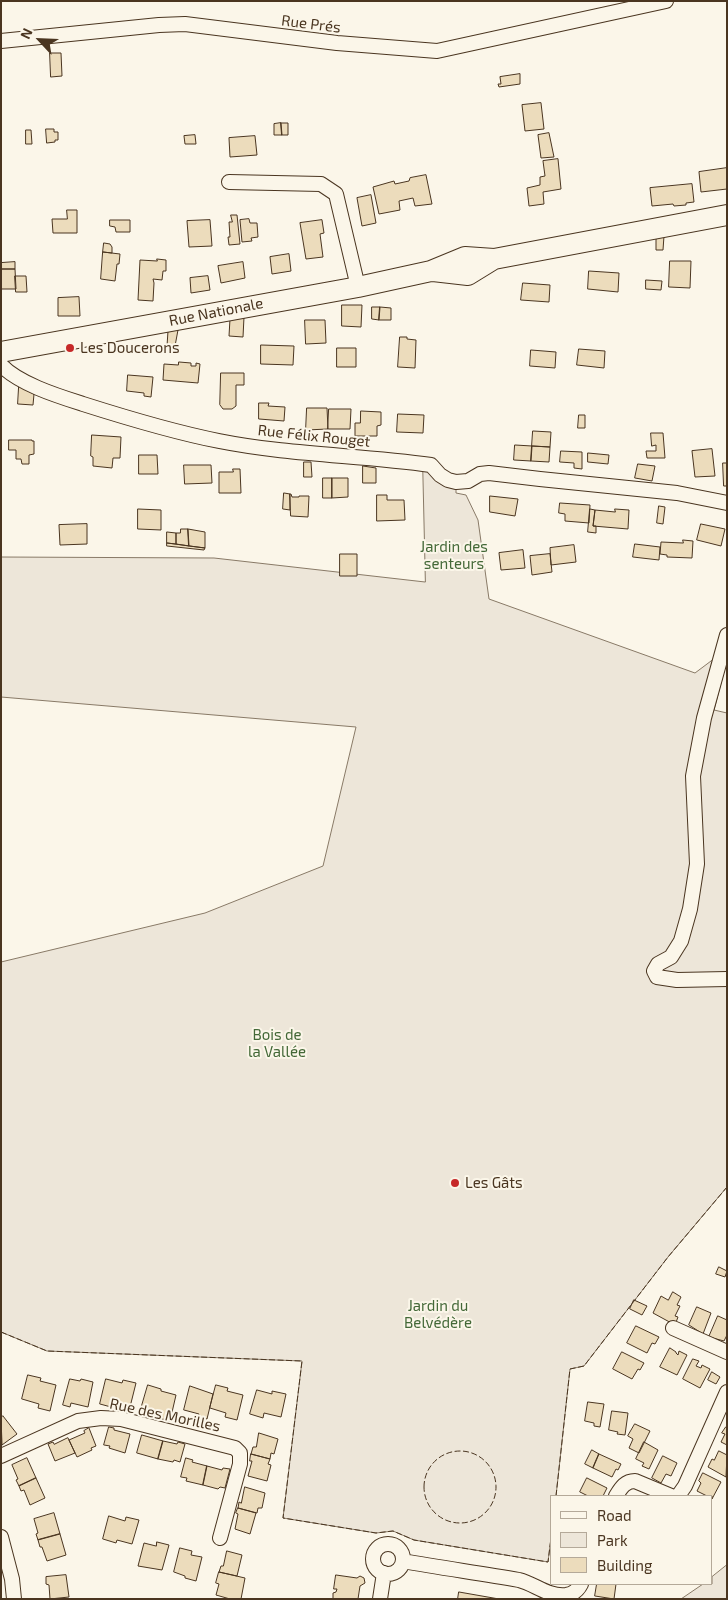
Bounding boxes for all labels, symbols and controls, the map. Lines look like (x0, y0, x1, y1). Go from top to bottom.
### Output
street label: Rue Prés (280, 11, 342, 37)
north arrow (15, 15, 65, 65)
text: N (16, 25, 36, 42)
street label: Rue Nationale (167, 294, 265, 330)
place label: Les Doucerons (80, 339, 180, 357)
marker: Les Doucerons (64, 342, 76, 354)
street label: Rue Félix Rouget (257, 421, 371, 451)
park label: Jardin des senteurs (420, 538, 488, 573)
park label: Bois de la Vallée (248, 1026, 306, 1061)
place label: Les Gâts (465, 1174, 523, 1192)
marker: Les Gâts (449, 1177, 461, 1189)
park label: Jardin du Belvédère (404, 1297, 472, 1332)
street label: Rue des Morilles (108, 1394, 222, 1436)
legend (550, 1495, 713, 1585)
text: Road (597, 1506, 632, 1524)
text: Park (597, 1531, 628, 1549)
text: Building (597, 1556, 652, 1574)

